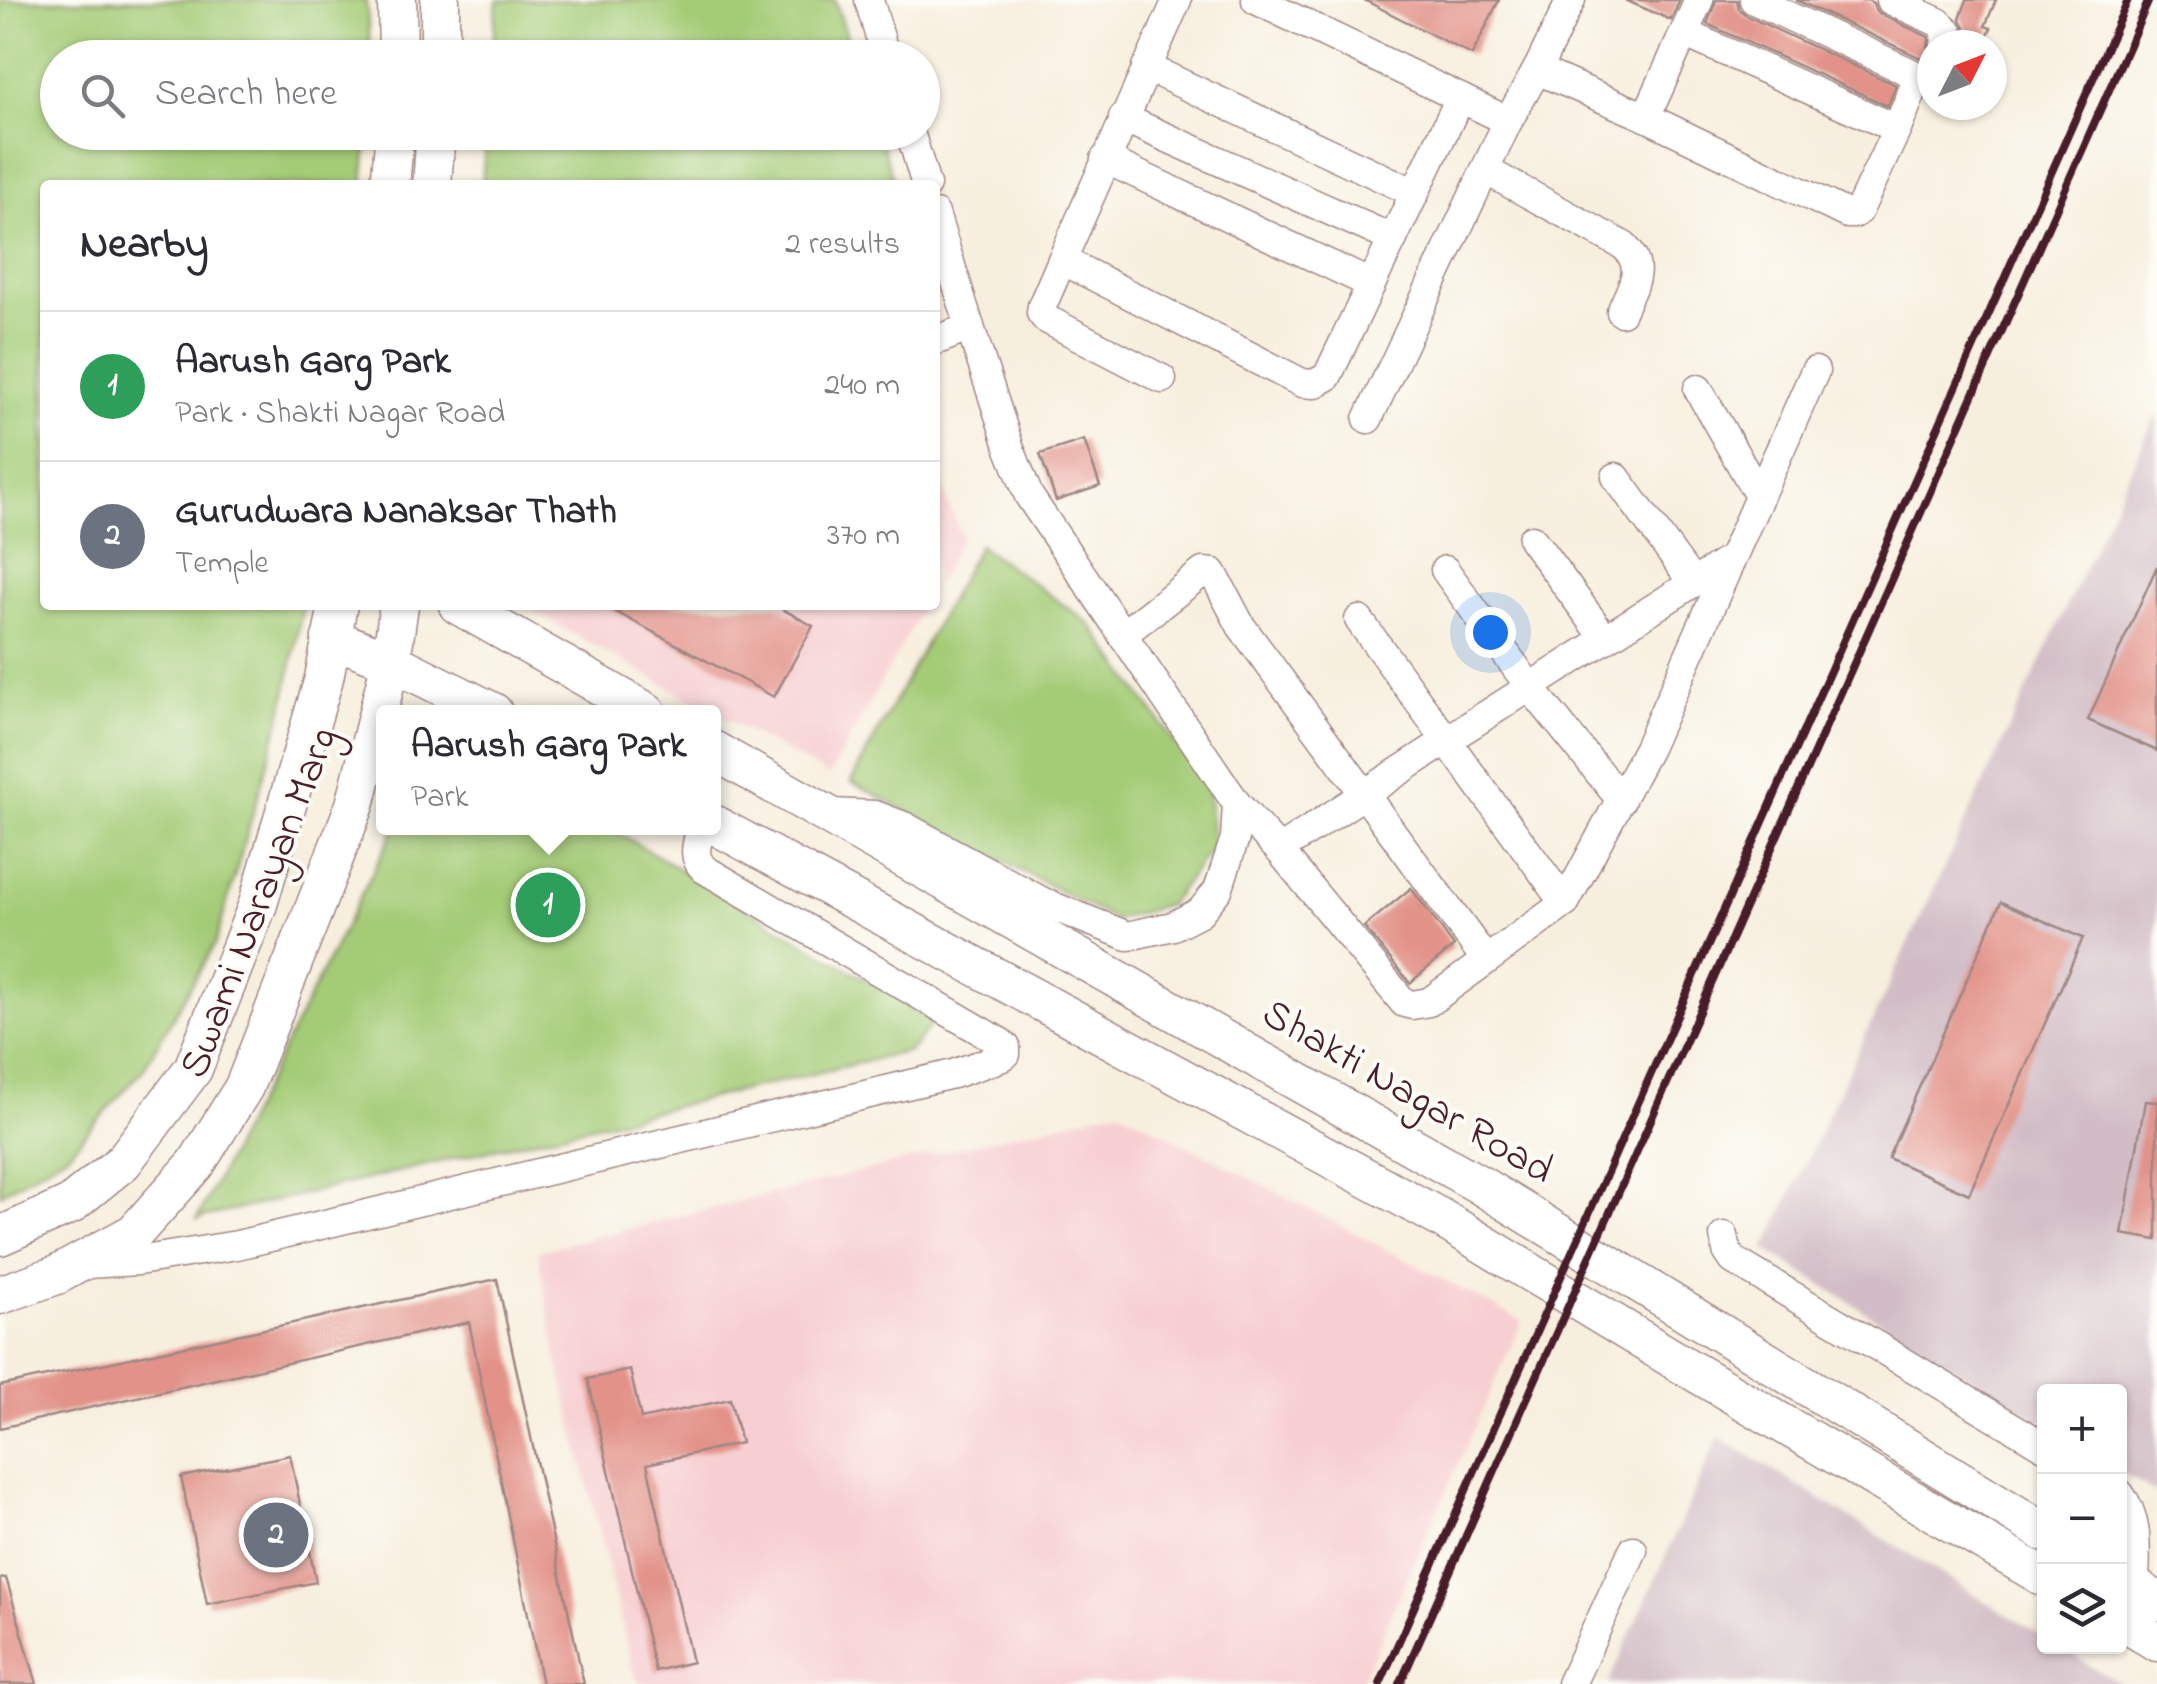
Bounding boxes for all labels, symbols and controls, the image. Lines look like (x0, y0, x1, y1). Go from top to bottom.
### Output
north arrow (1917, 30, 2007, 120)
search box (40, 40, 940, 150)
text: Search here (155, 67, 337, 123)
icon: search (75, 68, 130, 123)
text: Nearby (80, 215, 208, 276)
text: 2 results (785, 222, 900, 269)
text: Aarush Garg Park (175, 335, 451, 391)
text: 1 (107, 363, 118, 410)
text: 240 m (824, 363, 900, 410)
text: Park · Shakti Nagar Road (175, 391, 505, 438)
text: Gurudwara Nanaksar Thath (175, 485, 617, 541)
text: 2 (105, 513, 120, 560)
text: 370 m (827, 513, 900, 560)
text: Temple (175, 541, 269, 588)
your location (1465, 607, 1516, 658)
popup (376, 705, 721, 835)
street label: Swami Narayan Marg (165, 718, 355, 1088)
text: Aarush Garg Park (411, 719, 686, 775)
text: Park (411, 775, 469, 822)
pin: 1 (516, 868, 580, 942)
street label: Shakti Nagar Road (1250, 985, 1564, 1201)
map controls (2037, 1384, 2127, 1654)
button: + (2037, 1384, 2127, 1474)
button: − (2037, 1474, 2127, 1564)
pin: 2 (244, 1498, 308, 1572)
button: layers (2037, 1564, 2127, 1654)

